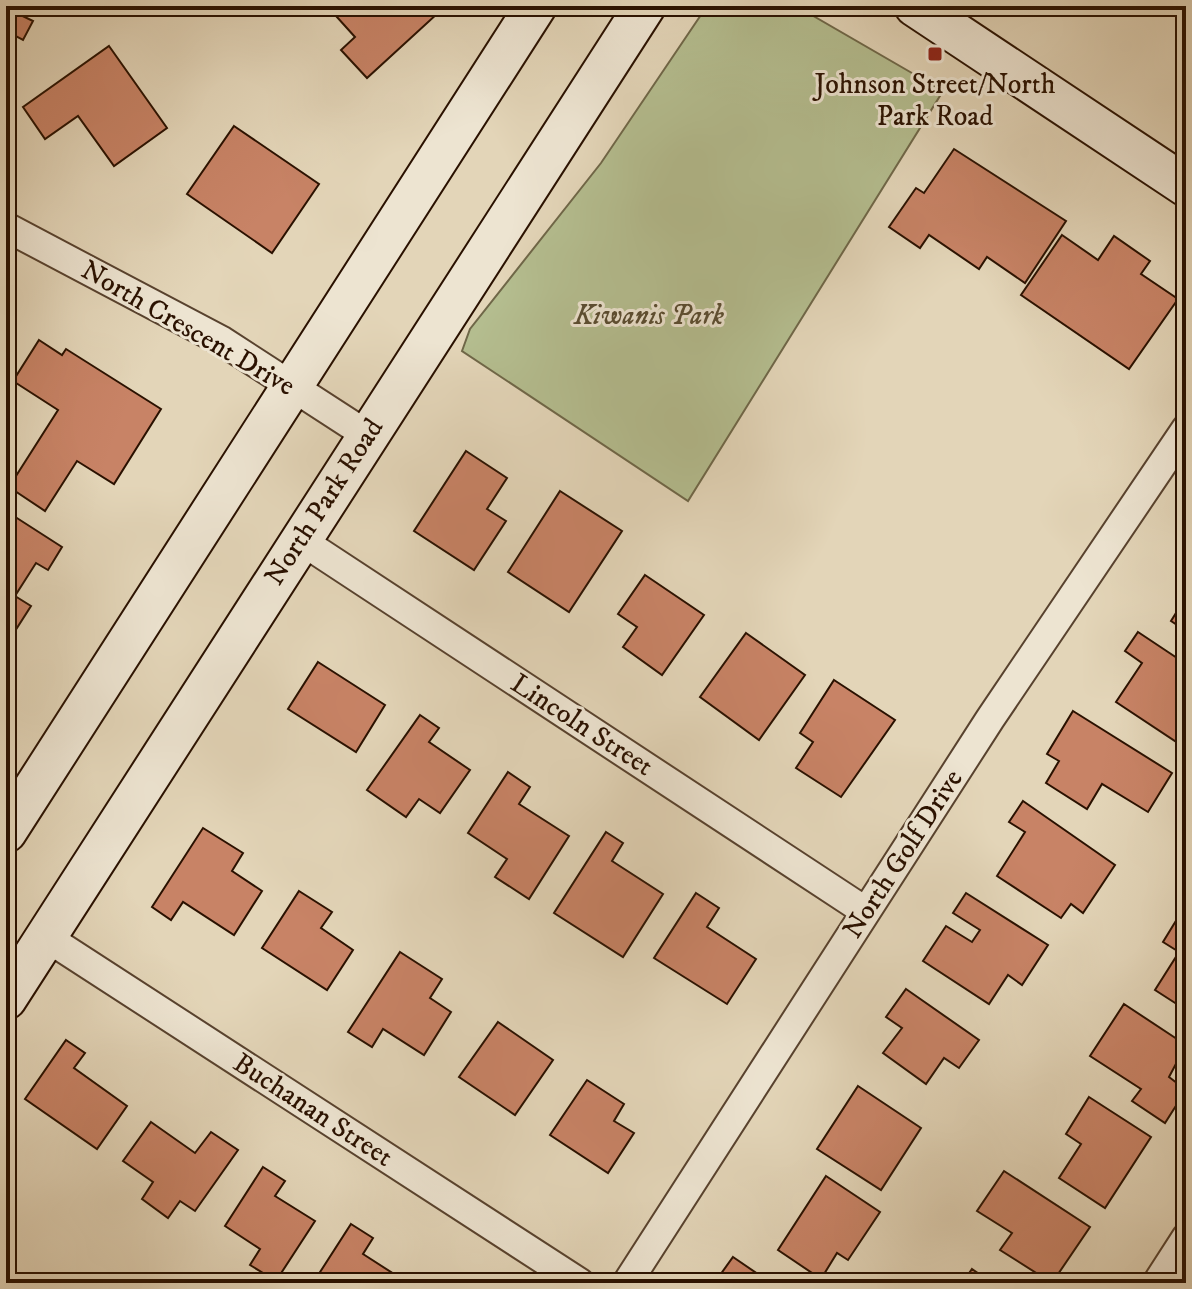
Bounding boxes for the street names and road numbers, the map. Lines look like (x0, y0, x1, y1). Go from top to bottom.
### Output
street label: North Crescent Drive (75, 253, 301, 403)
street label: North Park Road (257, 412, 391, 592)
street label: Lincoln Street (504, 666, 660, 784)
street label: North Golf Drive (835, 763, 971, 945)
street label: Buchanan Street (227, 1045, 399, 1175)

